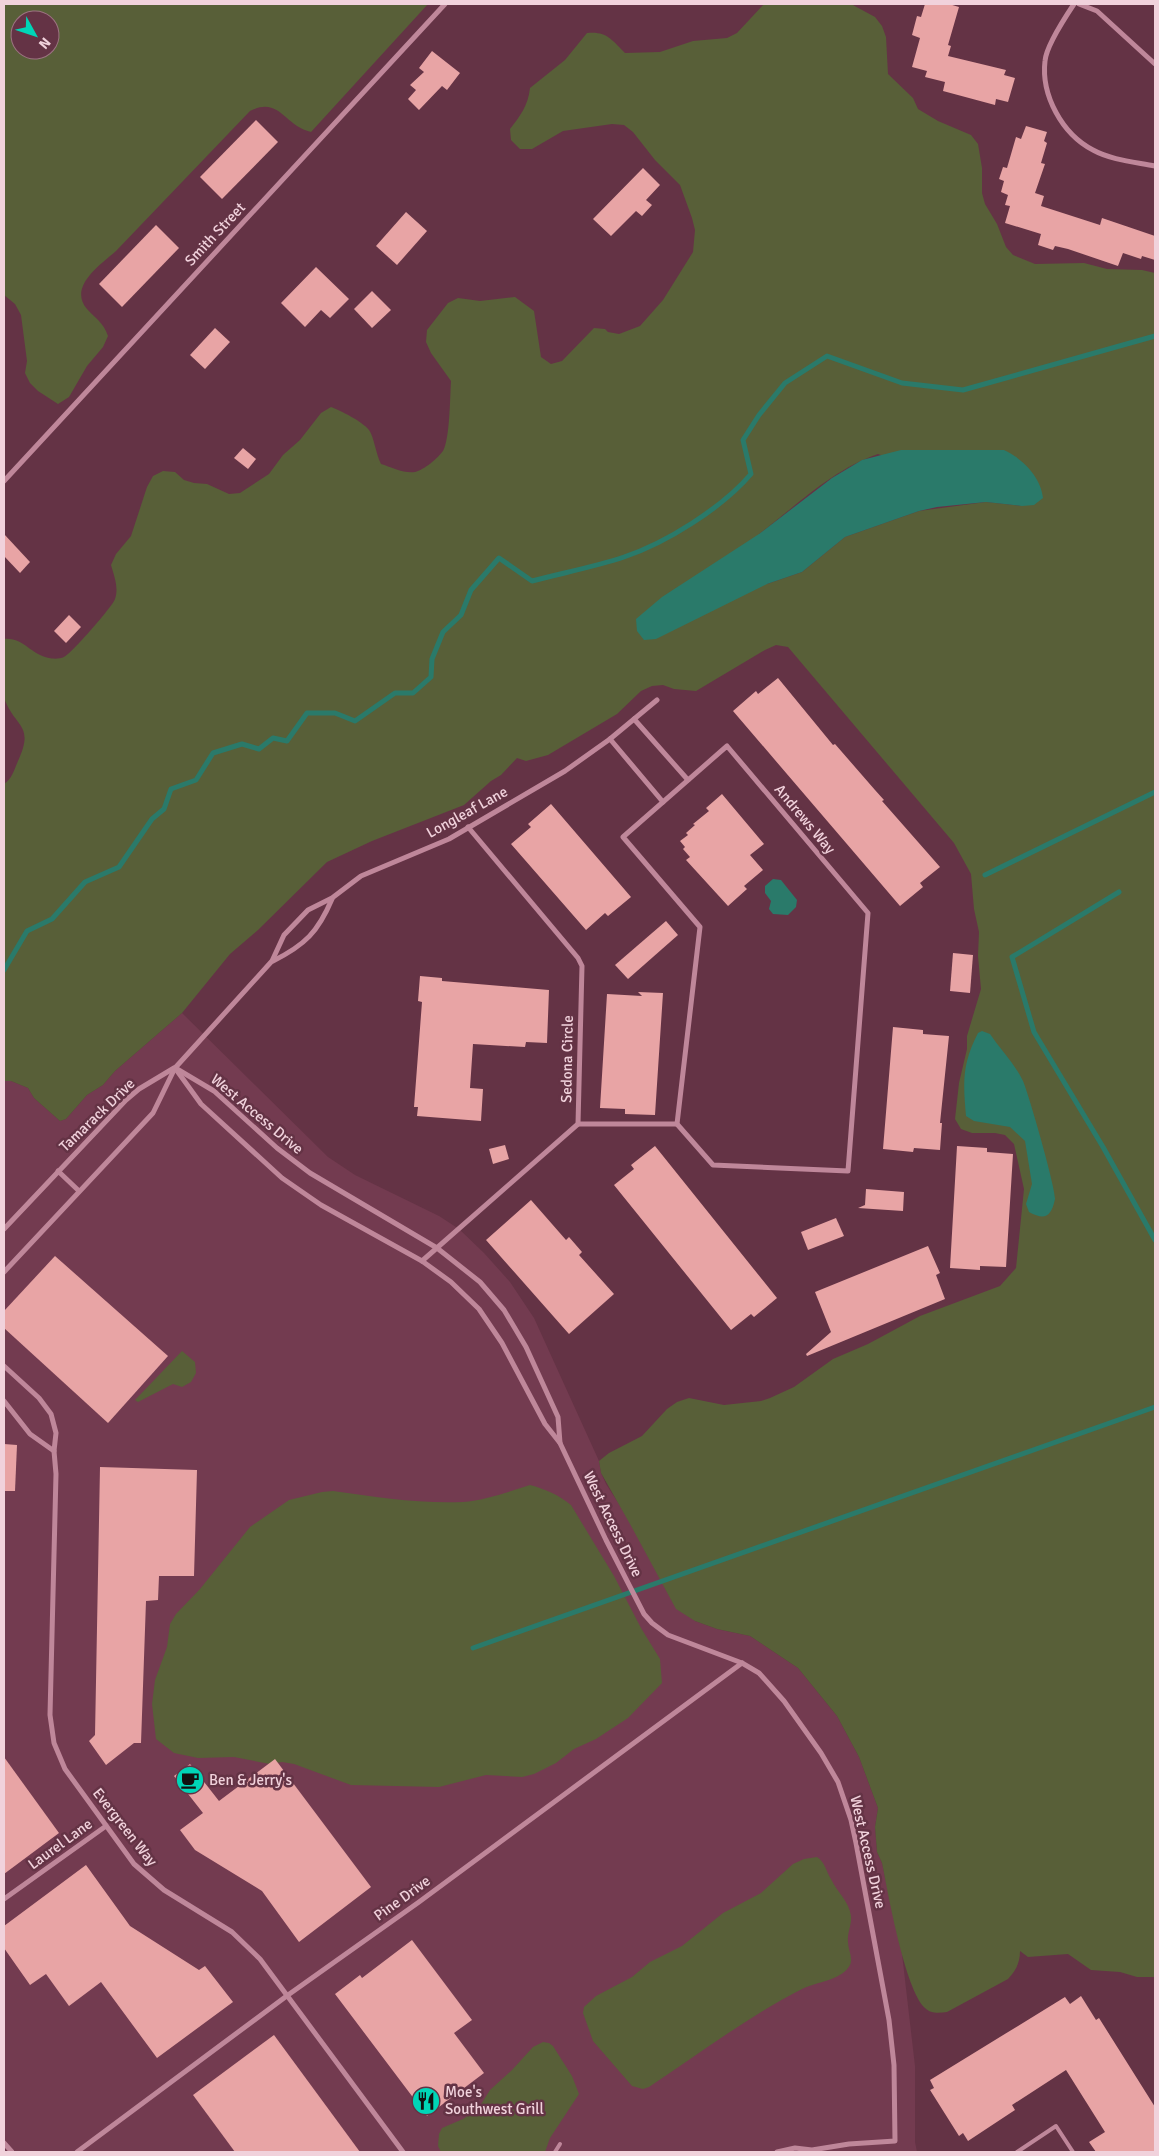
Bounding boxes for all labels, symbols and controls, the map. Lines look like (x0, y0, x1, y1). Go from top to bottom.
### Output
north arrow (10, 10, 60, 60)
text: N (35, 34, 54, 52)
street label: Smith Street (181, 199, 249, 269)
street label: Andrews Way (771, 781, 839, 857)
street label: Longleaf Lane (423, 782, 511, 842)
street label: Sedona Circle (557, 1015, 577, 1103)
street label: West Access Drive (207, 1070, 307, 1158)
street label: Tamarack Drive (56, 1075, 138, 1155)
street label: West Access Drive (580, 1468, 646, 1580)
cafe icon: Ben & Jerry's (175, 1765, 205, 1795)
place label: Ben & Jerry's (209, 1771, 292, 1789)
street label: Evergreen Way (89, 1784, 161, 1870)
street label: West Access Drive (846, 1794, 890, 1910)
street label: Laurel Lane (24, 1815, 96, 1873)
street label: Pine Drive (370, 1872, 434, 1924)
place label: Moe's Southwest Grill (445, 2083, 544, 2118)
restaurant icon: Moe's Southwest Grill (411, 2086, 441, 2116)

